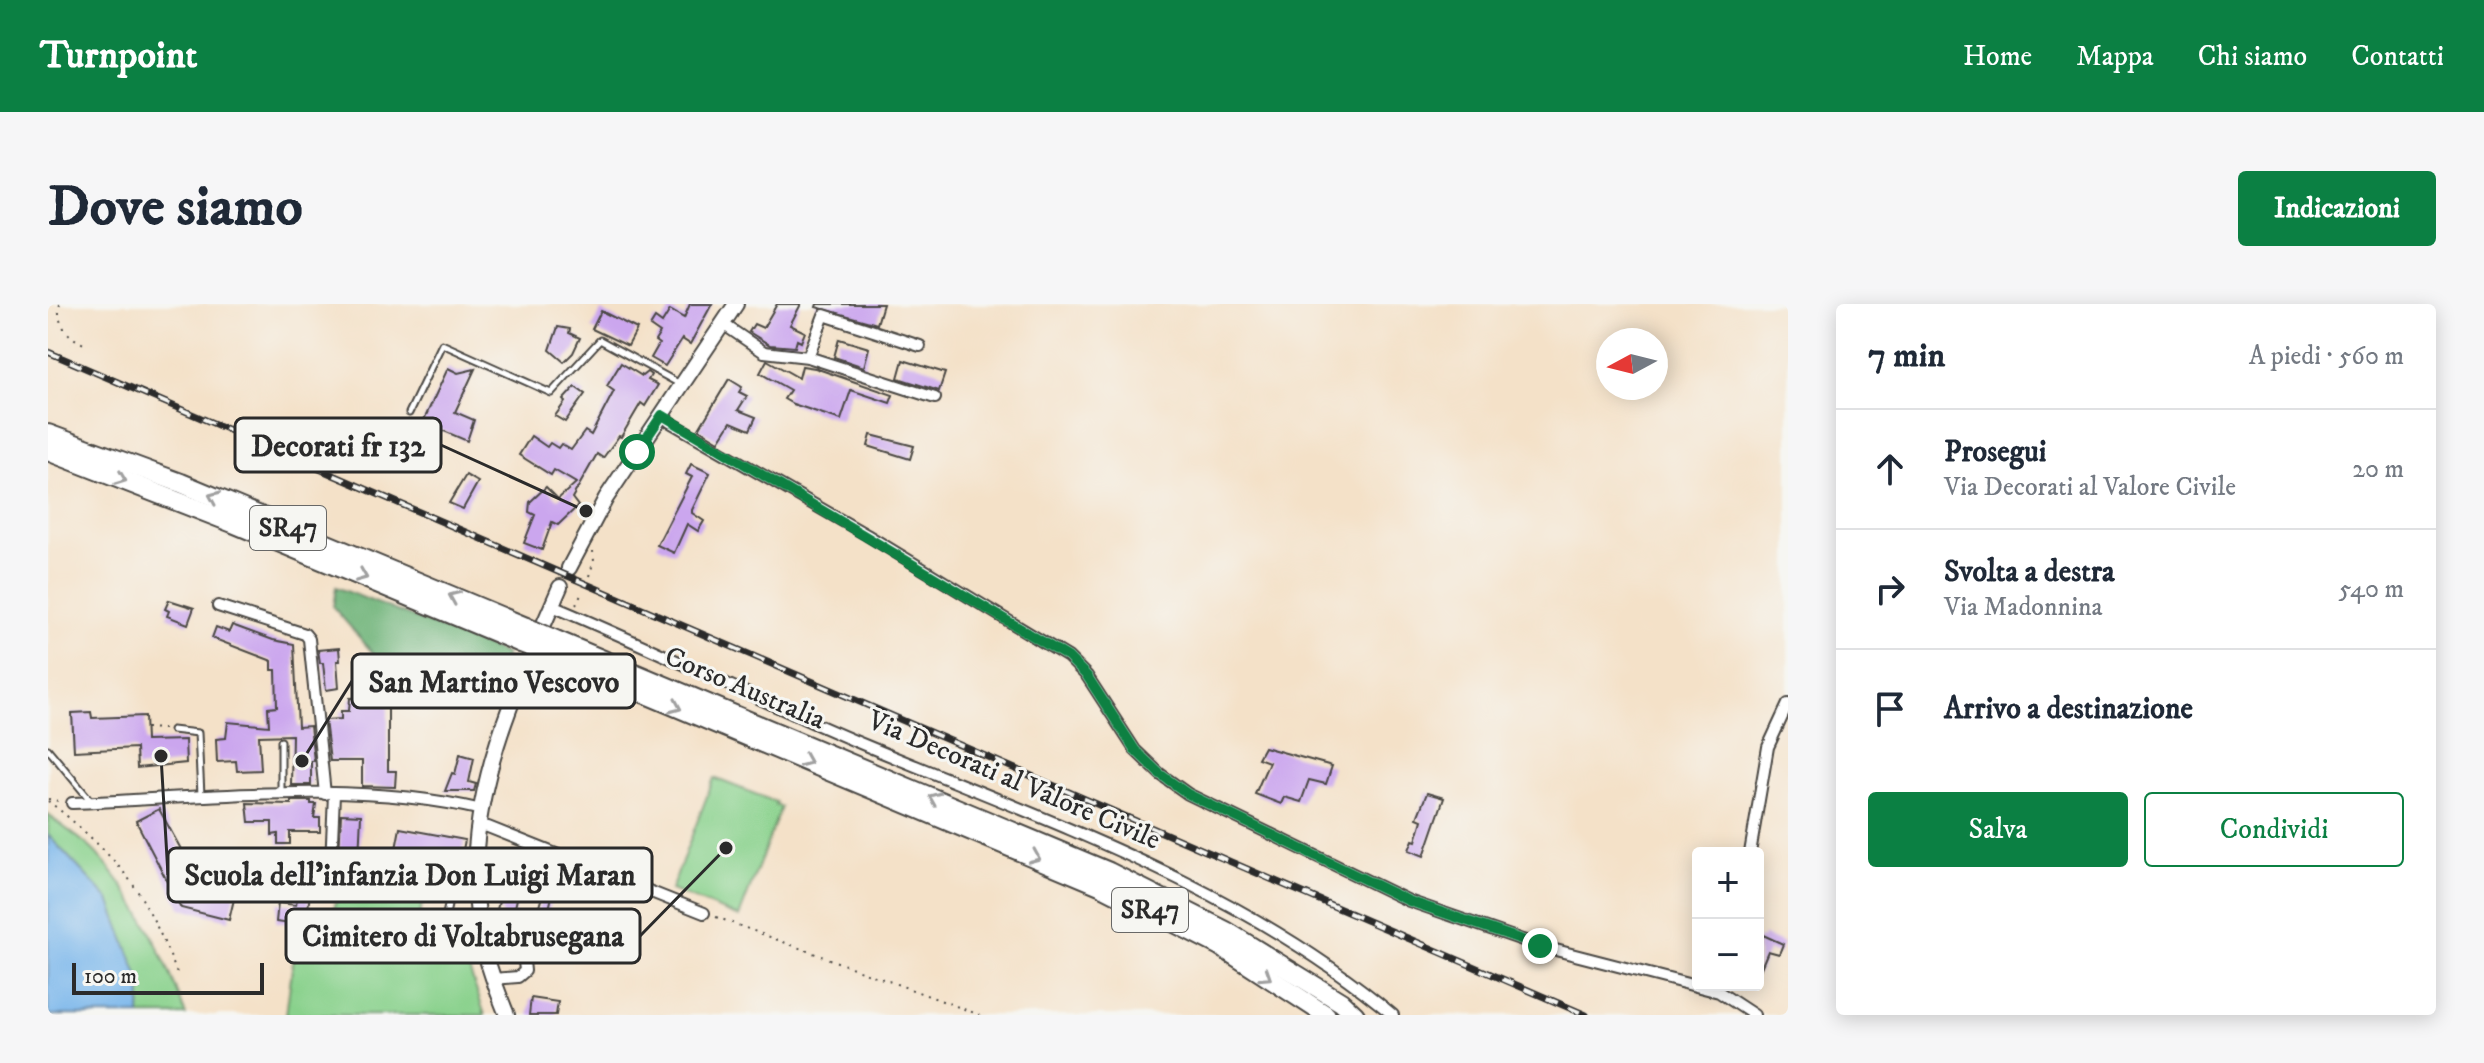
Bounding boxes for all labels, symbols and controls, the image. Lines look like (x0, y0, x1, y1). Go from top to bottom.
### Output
text: Turnpoint (40, 32, 198, 80)
text: Home (1963, 39, 2032, 74)
text: Mappa (2076, 39, 2154, 74)
text: Chi siamo (2198, 39, 2307, 74)
text: Contatti (2351, 39, 2444, 74)
button: Indicazioni (2238, 171, 2436, 246)
text: Dove siamo (48, 173, 303, 243)
north arrow (1596, 328, 1668, 400)
text: 7 min (1868, 335, 1945, 377)
text: A piedi · 560 m (2249, 340, 2404, 373)
callout: Decorati fr 132 (235, 418, 441, 472)
text: Decorati fr 132 (251, 429, 425, 466)
route start (619, 434, 655, 470)
text: Prosegui (1944, 434, 2046, 471)
icon: ahead (1868, 447, 1912, 491)
text: 20 m (2352, 453, 2404, 486)
one-way arrow (113, 469, 127, 486)
text: Via Decorati al Valore Civile (1944, 471, 2236, 504)
one-way arrow (208, 490, 222, 507)
road number: SR47 (250, 506, 326, 550)
text: Svolta a destra (1944, 554, 2115, 591)
one-way arrow (354, 566, 368, 583)
icon: right (1868, 567, 1912, 611)
text: 540 m (2338, 573, 2404, 606)
one-way arrow (448, 591, 462, 607)
text: Via Madonnina (1944, 591, 2103, 624)
street label: Corso Australia (659, 638, 831, 738)
callout: San Martino Vescovo (352, 654, 635, 708)
text: San Martino Vescovo (369, 665, 619, 702)
icon: arrive (1868, 687, 1912, 731)
text: Arrivo a destinazione (1944, 691, 2193, 728)
one-way arrow (668, 697, 682, 713)
street label: Via Decorati al Valore Civile (862, 702, 1166, 858)
one-way arrow (798, 751, 812, 767)
one-way arrow (927, 791, 942, 807)
button: Salva (1868, 792, 2128, 867)
button: Condividi (2144, 792, 2404, 867)
map controls (1692, 847, 1764, 991)
button: + (1692, 847, 1764, 919)
callout: Scuola dell'infanzia Don Luigi Maran (168, 848, 652, 902)
one-way arrow (1027, 848, 1041, 864)
text: Scuola dell'infanzia Don Luigi Maran (184, 858, 636, 895)
road number: SR47 (1112, 888, 1188, 932)
callout: Cimitero di Voltabrusegana (286, 909, 640, 963)
text: Cimitero di Voltabrusegana (302, 919, 625, 956)
button: − (1692, 919, 1764, 991)
route end (1522, 928, 1558, 964)
scale bar (72, 959, 264, 995)
text: 100 m (84, 963, 137, 990)
one-way arrow (1257, 966, 1271, 981)

